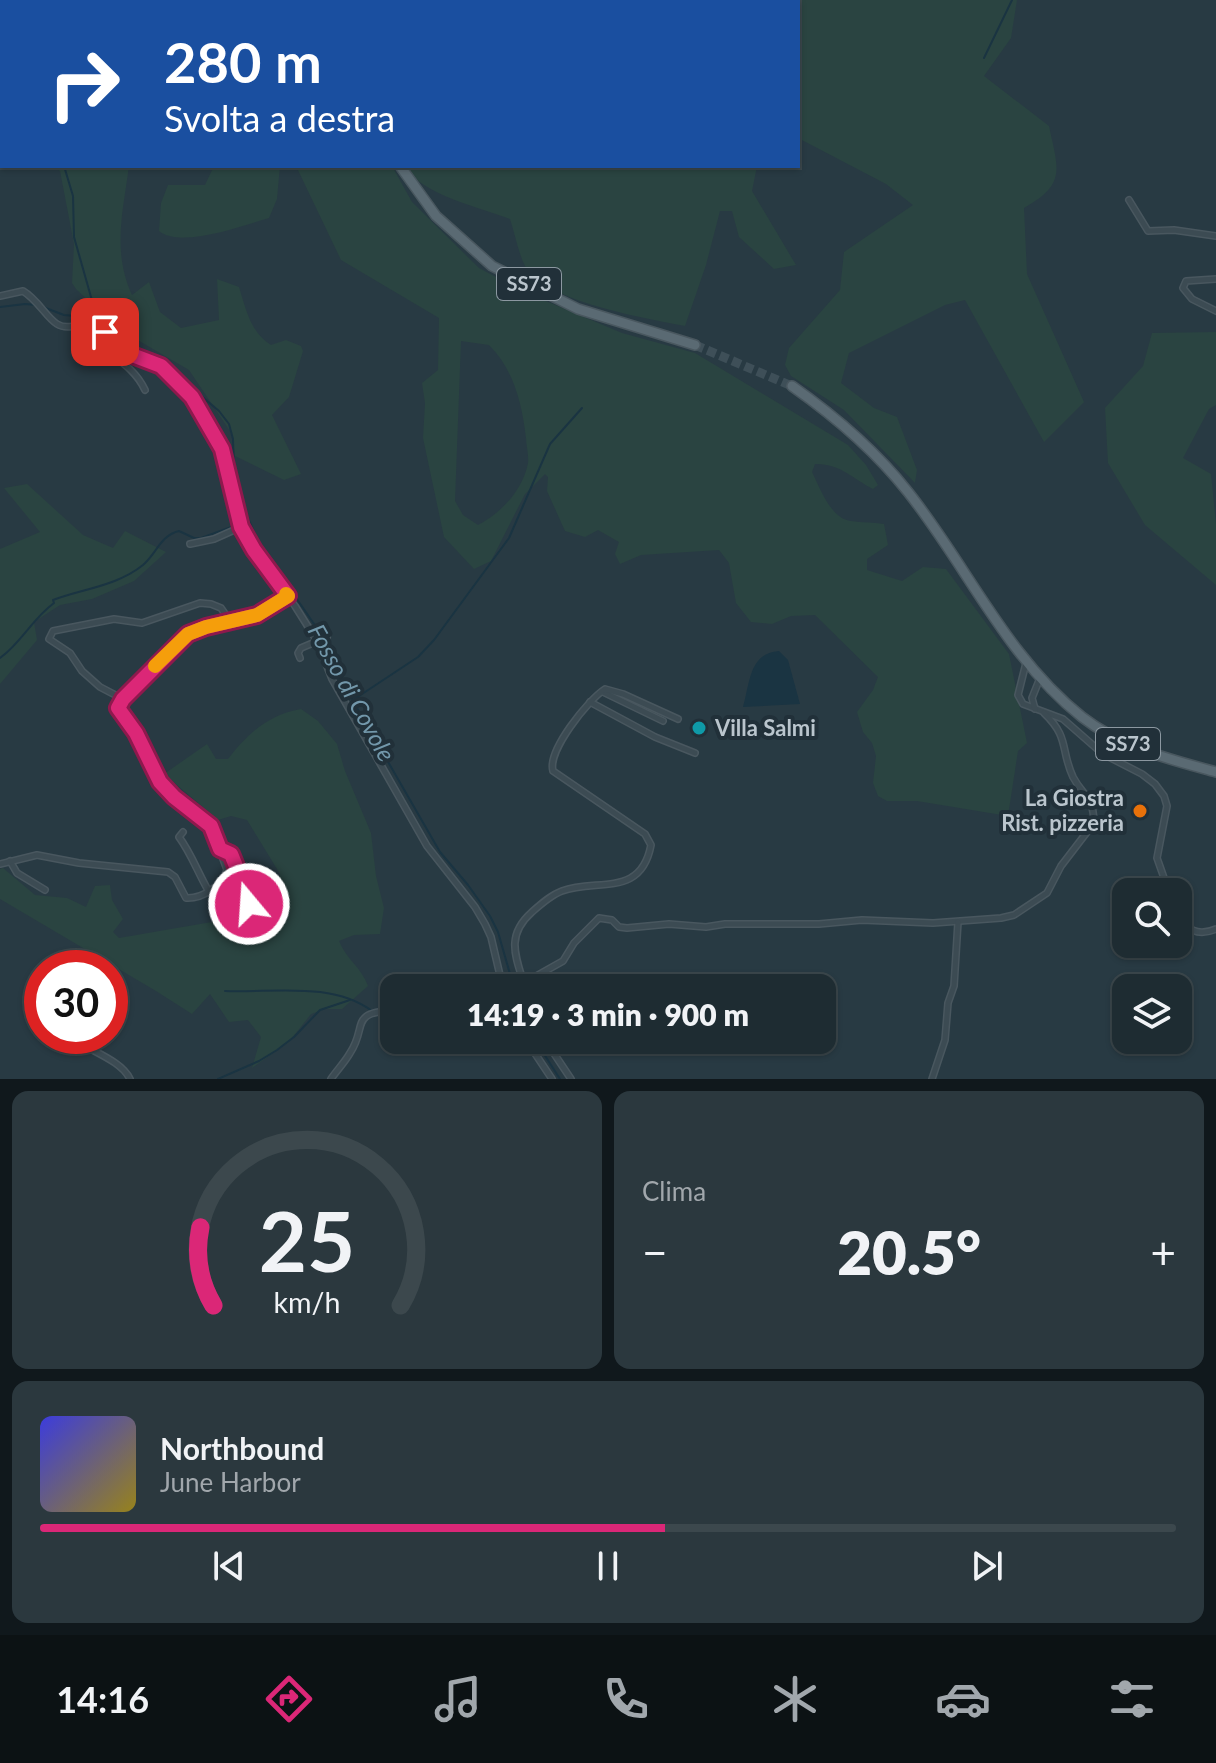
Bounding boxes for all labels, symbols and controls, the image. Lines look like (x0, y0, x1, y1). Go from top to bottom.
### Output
text: 280 m (164, 28, 322, 95)
icon: right (32, 32, 136, 136)
text: Svolta a destra (164, 96, 395, 140)
road number: SS73 (497, 268, 561, 300)
pin (71, 298, 139, 366)
icon: arrive (83, 310, 127, 354)
water label: Fosso di Covole (303, 619, 402, 766)
place label: Villa Salmi (714, 714, 816, 741)
marker: Villa Salmi (690, 719, 708, 737)
road number: SS73 (1096, 728, 1160, 760)
place label: La Giostra Rist. pizzeria (1001, 784, 1124, 836)
marker: La Giostra Rist. pizzeria (1131, 802, 1149, 820)
position arrow (207, 862, 291, 946)
map controls (1112, 878, 1192, 1054)
button: search (1112, 878, 1192, 958)
speed limit sign: 30 (24, 950, 128, 1054)
button: layers (1112, 974, 1192, 1054)
text: 14:19 · 3 min · 900 m (467, 996, 749, 1032)
text: Clima (642, 1175, 706, 1207)
text: 25 (259, 1190, 355, 1290)
text: 20.5° (837, 1216, 981, 1288)
text: − (642, 1226, 668, 1278)
text: + (1150, 1226, 1176, 1278)
text: km/h (274, 1285, 340, 1319)
text: Northbound (160, 1430, 324, 1466)
text: June Harbor (160, 1466, 301, 1498)
icon: previous (207, 1544, 251, 1588)
icon: pause (586, 1544, 630, 1588)
icon: next (965, 1544, 1009, 1588)
icon: directions (261, 1671, 317, 1727)
icon: music (430, 1671, 486, 1727)
icon: phone (598, 1671, 654, 1727)
icon: climate (767, 1671, 823, 1727)
icon: car (935, 1671, 991, 1727)
icon: filters (1104, 1671, 1160, 1727)
text: 14:16 (56, 1677, 149, 1721)

